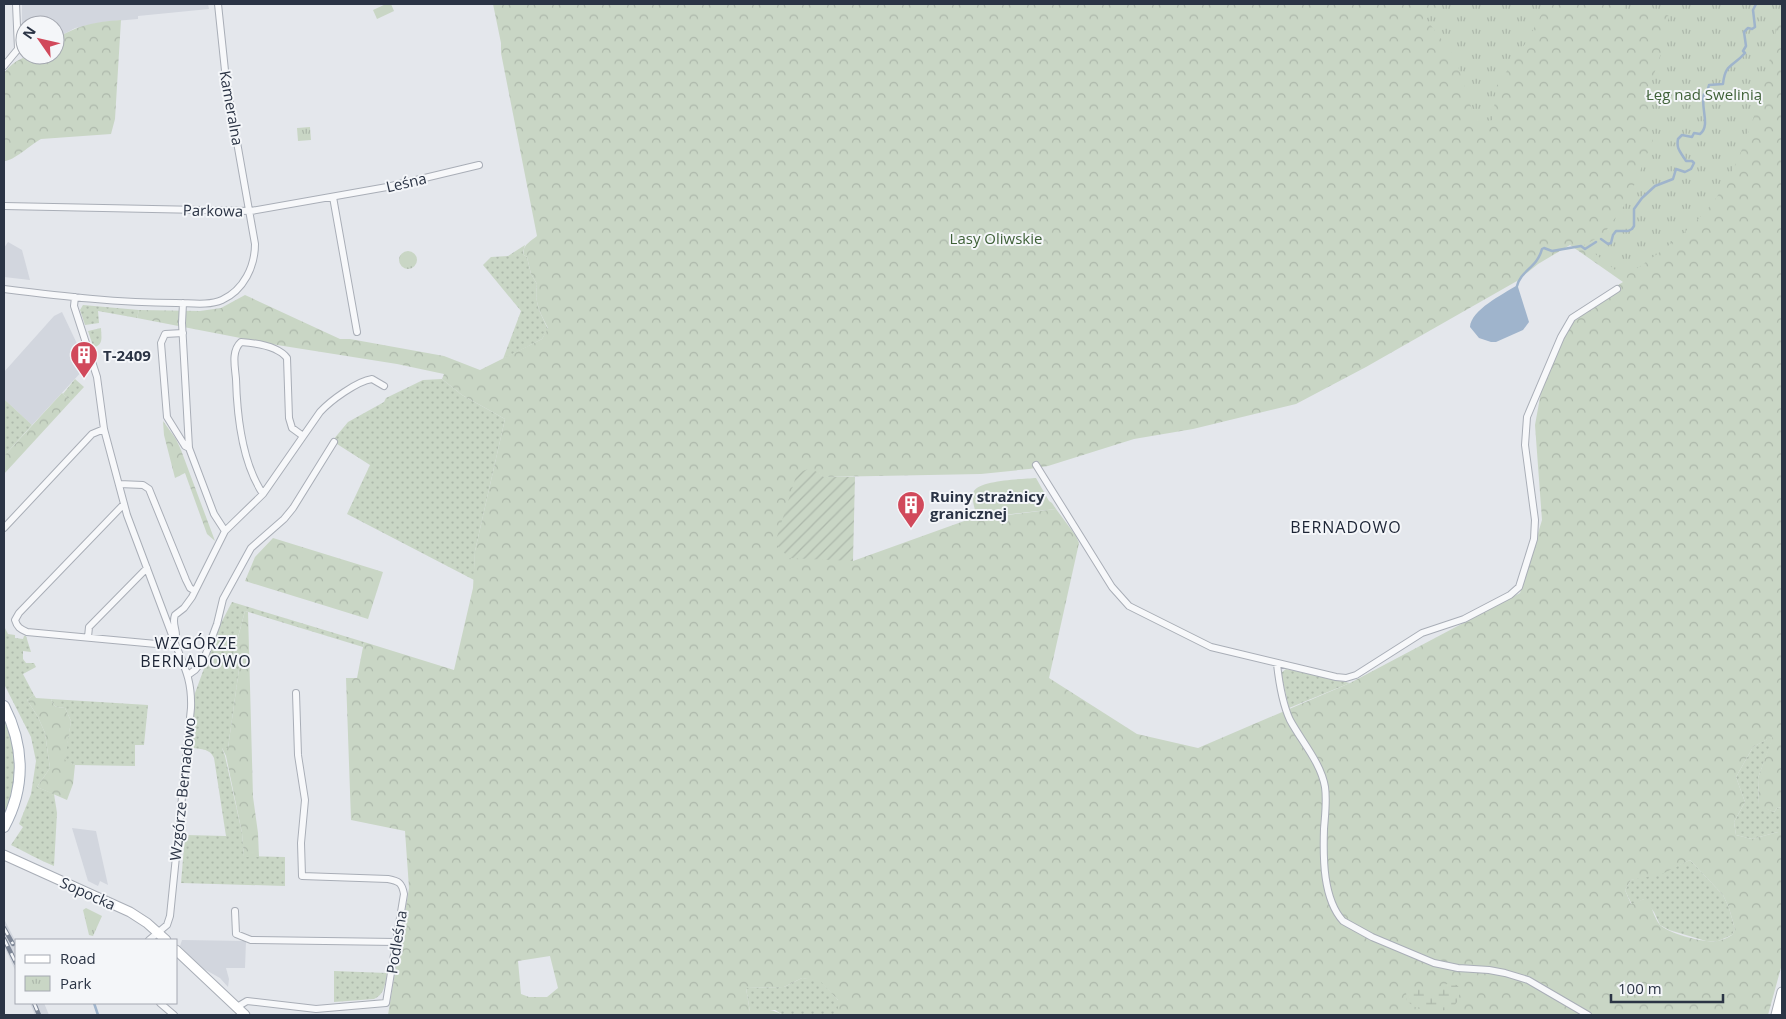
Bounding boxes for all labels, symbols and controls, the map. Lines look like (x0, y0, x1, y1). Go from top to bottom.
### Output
north arrow (15, 15, 65, 65)
text: N (18, 22, 40, 42)
street label: Kameralna (216, 69, 248, 147)
park label: Łęg nad Swelinią (1646, 84, 1762, 104)
street label: Leśna (384, 168, 428, 196)
street label: Parkowa (183, 199, 243, 221)
park label: Lasy Oliwskie (950, 228, 1042, 248)
building icon: T-2409 (69, 340, 99, 379)
place label: T-2409 (103, 345, 151, 365)
place label: Ruiny strażnicy granicznej (930, 486, 1045, 523)
building icon: Ruiny strażnicy granicznej (896, 490, 926, 529)
district label: BERNADOWO (1290, 516, 1402, 538)
district label: WZGÓRZE BERNADOWO (140, 632, 252, 672)
street label: Wzgórze Bernadowo (165, 716, 199, 862)
street label: Sopocka (57, 872, 119, 914)
street label: Podleśna (381, 909, 411, 975)
legend (15, 939, 178, 1004)
text: Road (60, 948, 96, 968)
scale bar (1611, 972, 1724, 1004)
text: Park (60, 973, 91, 993)
text: 100 m (1618, 978, 1662, 998)

